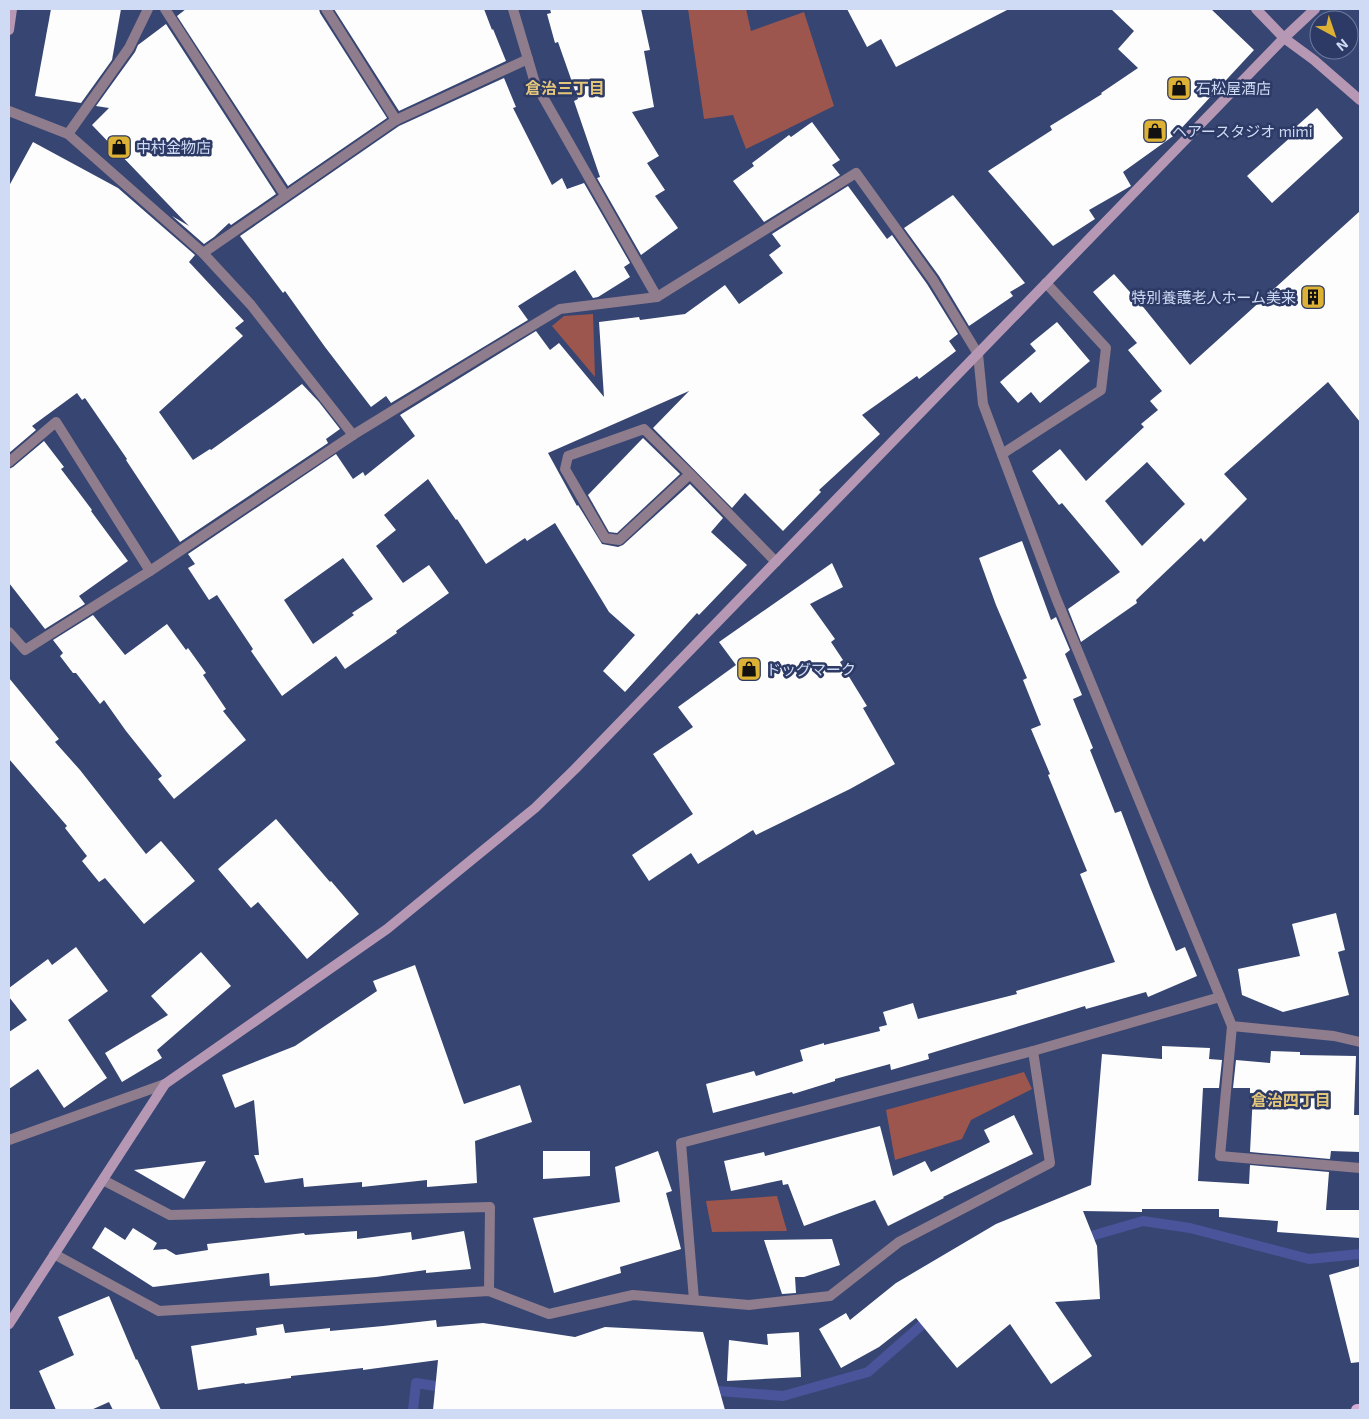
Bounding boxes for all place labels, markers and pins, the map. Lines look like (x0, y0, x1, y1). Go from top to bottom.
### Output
shop icon: 石松屋酒店 (1166, 75, 1192, 101)
place label: 石松屋酒店 (1196, 79, 1271, 97)
shop icon: ヘアースタジオ mimi (1142, 118, 1168, 144)
place label: ヘアースタジオ mimi (1172, 122, 1312, 140)
shop icon: 中村金物店 (106, 134, 132, 160)
place label: 中村金物店 (136, 138, 211, 156)
building icon: 特別養護老人ホーム美来 (1300, 284, 1326, 310)
place label: 特別養護老人ホーム美来 (1131, 288, 1296, 306)
shop icon: ドッグマーク (736, 656, 762, 682)
place label: ドッグマーク (766, 660, 856, 678)

